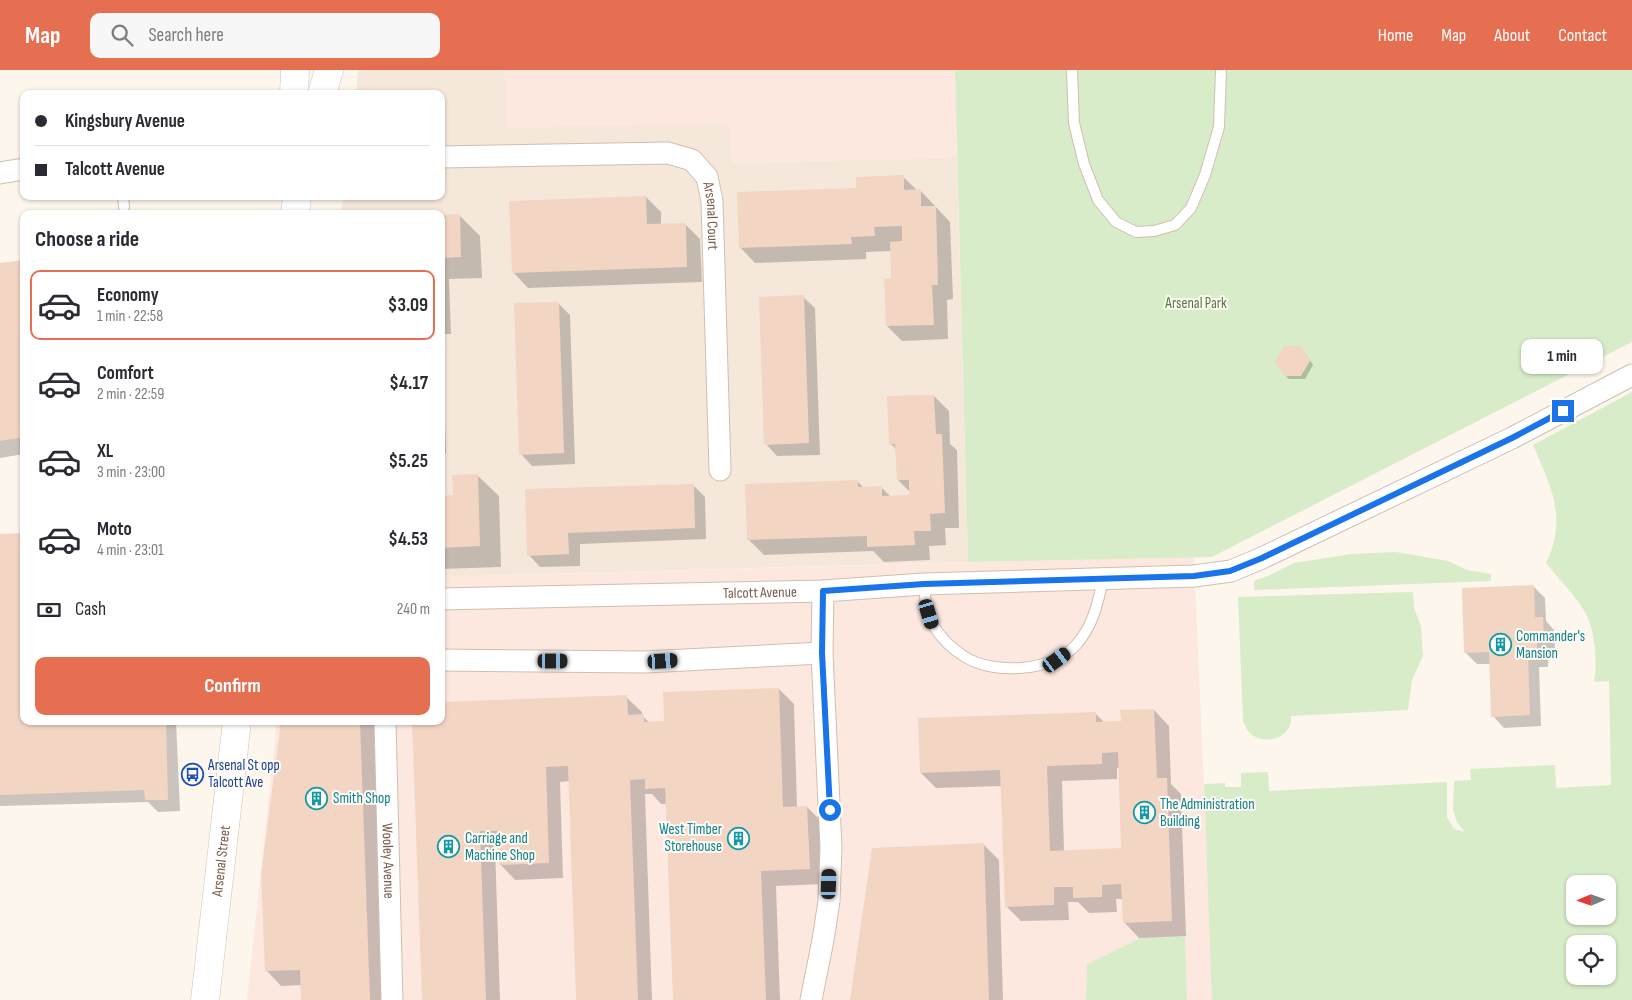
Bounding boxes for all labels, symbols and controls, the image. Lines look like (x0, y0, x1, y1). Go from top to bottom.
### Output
search box (90, 13, 440, 58)
text: Map (25, 21, 60, 50)
icon: search (108, 21, 136, 49)
text: Search here (148, 24, 224, 47)
text: Home (1378, 25, 1413, 46)
text: Map (1441, 25, 1466, 46)
text: About (1494, 25, 1530, 46)
text: Contact (1558, 25, 1607, 46)
text: Kingsbury Avenue (65, 110, 185, 133)
text: Talcott Avenue (65, 158, 165, 181)
street label: Arsenal Court (699, 179, 723, 251)
text: Choose a ride (35, 226, 139, 253)
icon: car (37, 283, 82, 328)
text: Economy (97, 284, 159, 307)
text: $3.09 (388, 294, 428, 317)
park label: Arsenal Park (1164, 294, 1227, 313)
text: 1 min · 22:58 (97, 307, 163, 326)
callout: 1 min (1522, 338, 1604, 374)
text: 1 min (1547, 347, 1577, 366)
icon: car (37, 361, 82, 406)
text: Comfort (97, 362, 154, 385)
text: $4.17 (389, 372, 428, 395)
text: 2 min · 22:59 (97, 385, 164, 404)
route end (1552, 400, 1574, 422)
icon: car (37, 439, 82, 484)
text: XL (97, 440, 113, 463)
text: $5.25 (389, 450, 428, 473)
text: 3 min · 23:00 (97, 463, 165, 482)
icon: car (37, 517, 82, 562)
text: Moto (97, 518, 132, 541)
text: $4.53 (388, 528, 428, 551)
text: 4 min · 23:01 (97, 541, 164, 560)
street label: Talcott Avenue (723, 582, 797, 603)
icon: cash (35, 596, 63, 624)
car (917, 597, 940, 631)
text: Cash (75, 598, 106, 621)
text: 240 m (397, 600, 430, 619)
place label: Commander's Mansion (1516, 627, 1585, 663)
building icon: Commander's Mansion (1488, 633, 1512, 657)
car (1040, 645, 1073, 675)
car (647, 653, 678, 669)
car (538, 654, 568, 669)
button: Confirm (35, 657, 430, 715)
place label: Arsenal St opp Talcott Ave (207, 756, 280, 792)
bus stop icon: Arsenal St opp Talcott Ave (180, 762, 204, 786)
building icon: Smith Shop (305, 786, 329, 810)
place label: Smith Shop (333, 789, 391, 808)
place label: The Administration Building (1160, 795, 1255, 831)
route start (819, 799, 841, 821)
building icon: The Administration Building (1132, 801, 1156, 825)
place label: West Timber Storehouse (659, 820, 723, 856)
street label: Wooley Avenue (378, 823, 399, 899)
street label: Arsenal Street (207, 824, 235, 898)
building icon: West Timber Storehouse (726, 826, 750, 850)
place label: Carriage and Machine Shop (465, 829, 535, 865)
building icon: Carriage and Machine Shop (437, 835, 461, 859)
car (820, 869, 837, 899)
north arrow (1566, 875, 1616, 925)
map controls (1566, 875, 1616, 985)
button: locate (1566, 935, 1616, 985)

